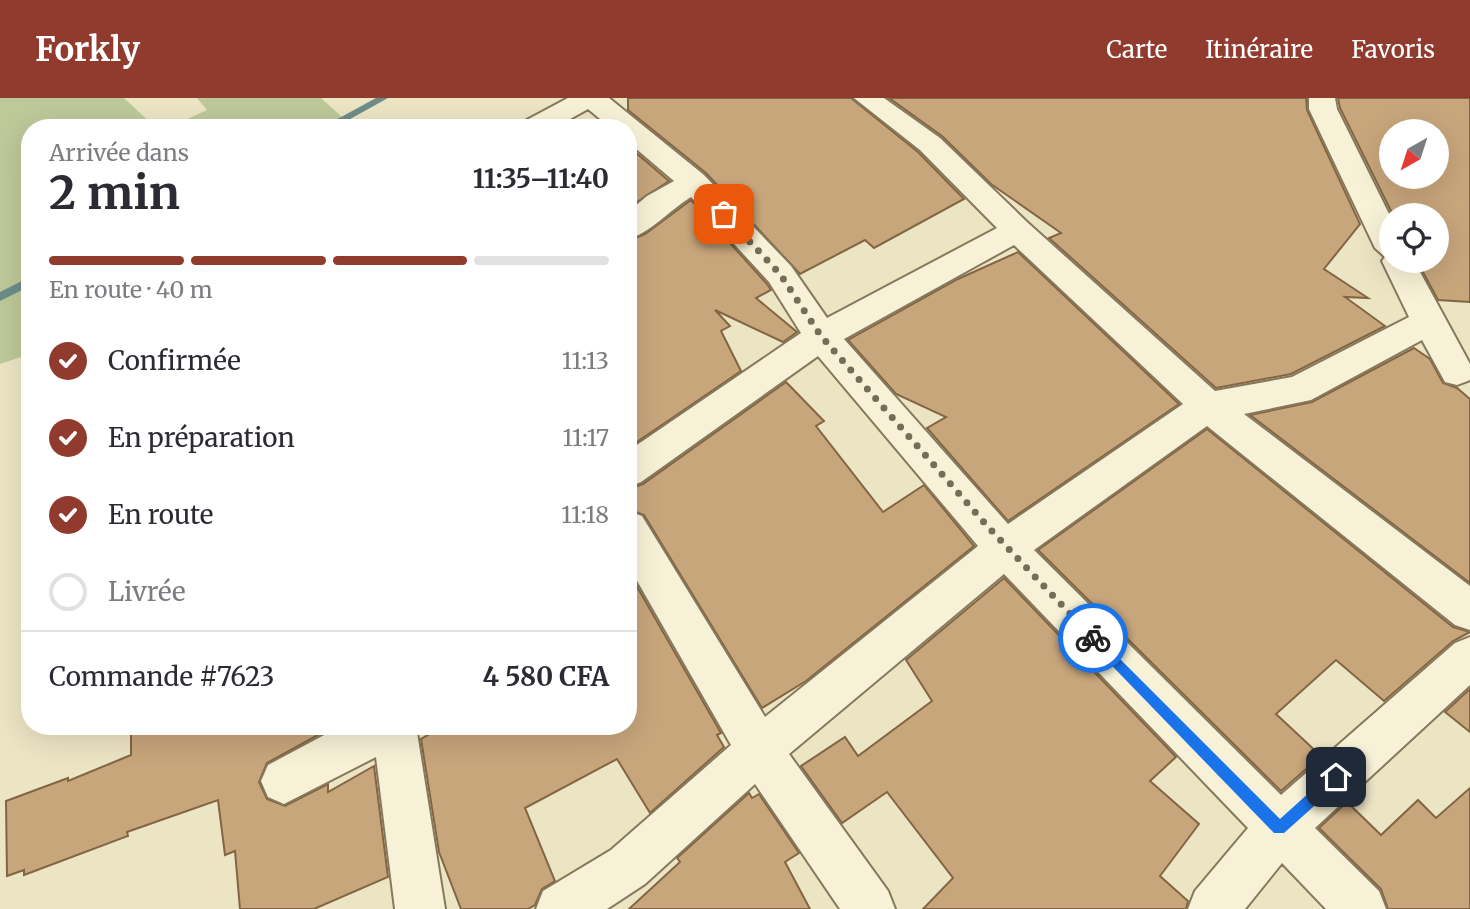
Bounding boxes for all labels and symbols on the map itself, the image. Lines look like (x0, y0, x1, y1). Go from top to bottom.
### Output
north arrow (1379, 119, 1449, 189)
pin (694, 184, 754, 244)
courier (1058, 603, 1128, 673)
pin (1306, 747, 1366, 807)

